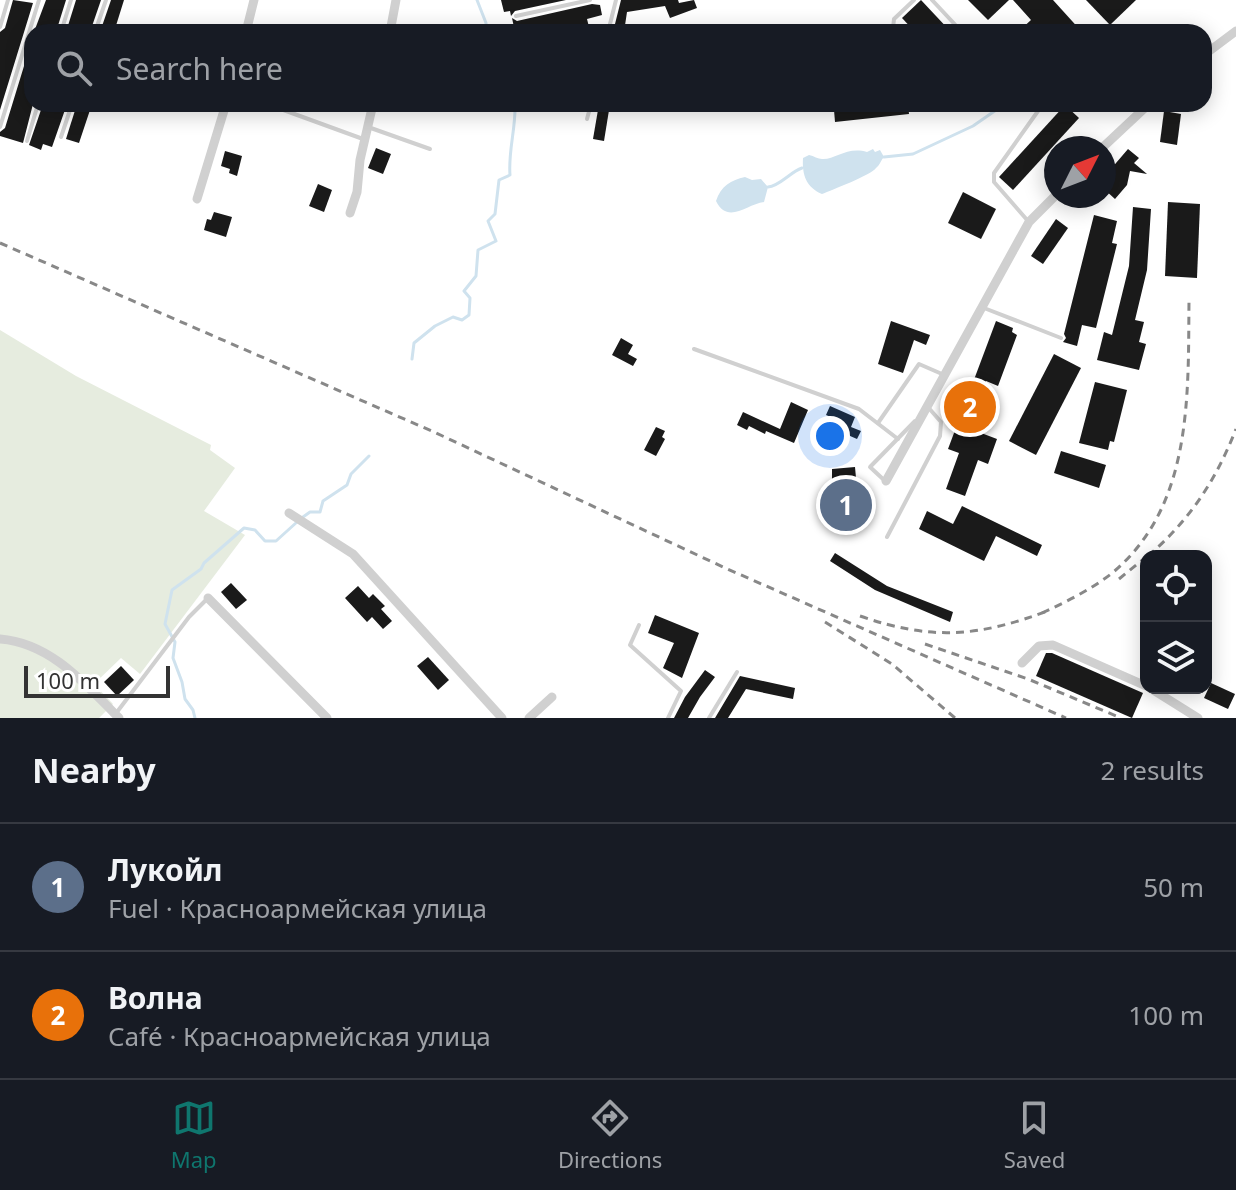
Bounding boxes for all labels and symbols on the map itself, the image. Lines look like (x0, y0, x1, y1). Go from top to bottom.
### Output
north arrow (1044, 136, 1116, 208)
pin: 2 (944, 377, 996, 437)
your location (810, 416, 850, 456)
pin: 1 (820, 475, 872, 535)
scale bar (24, 662, 170, 698)

